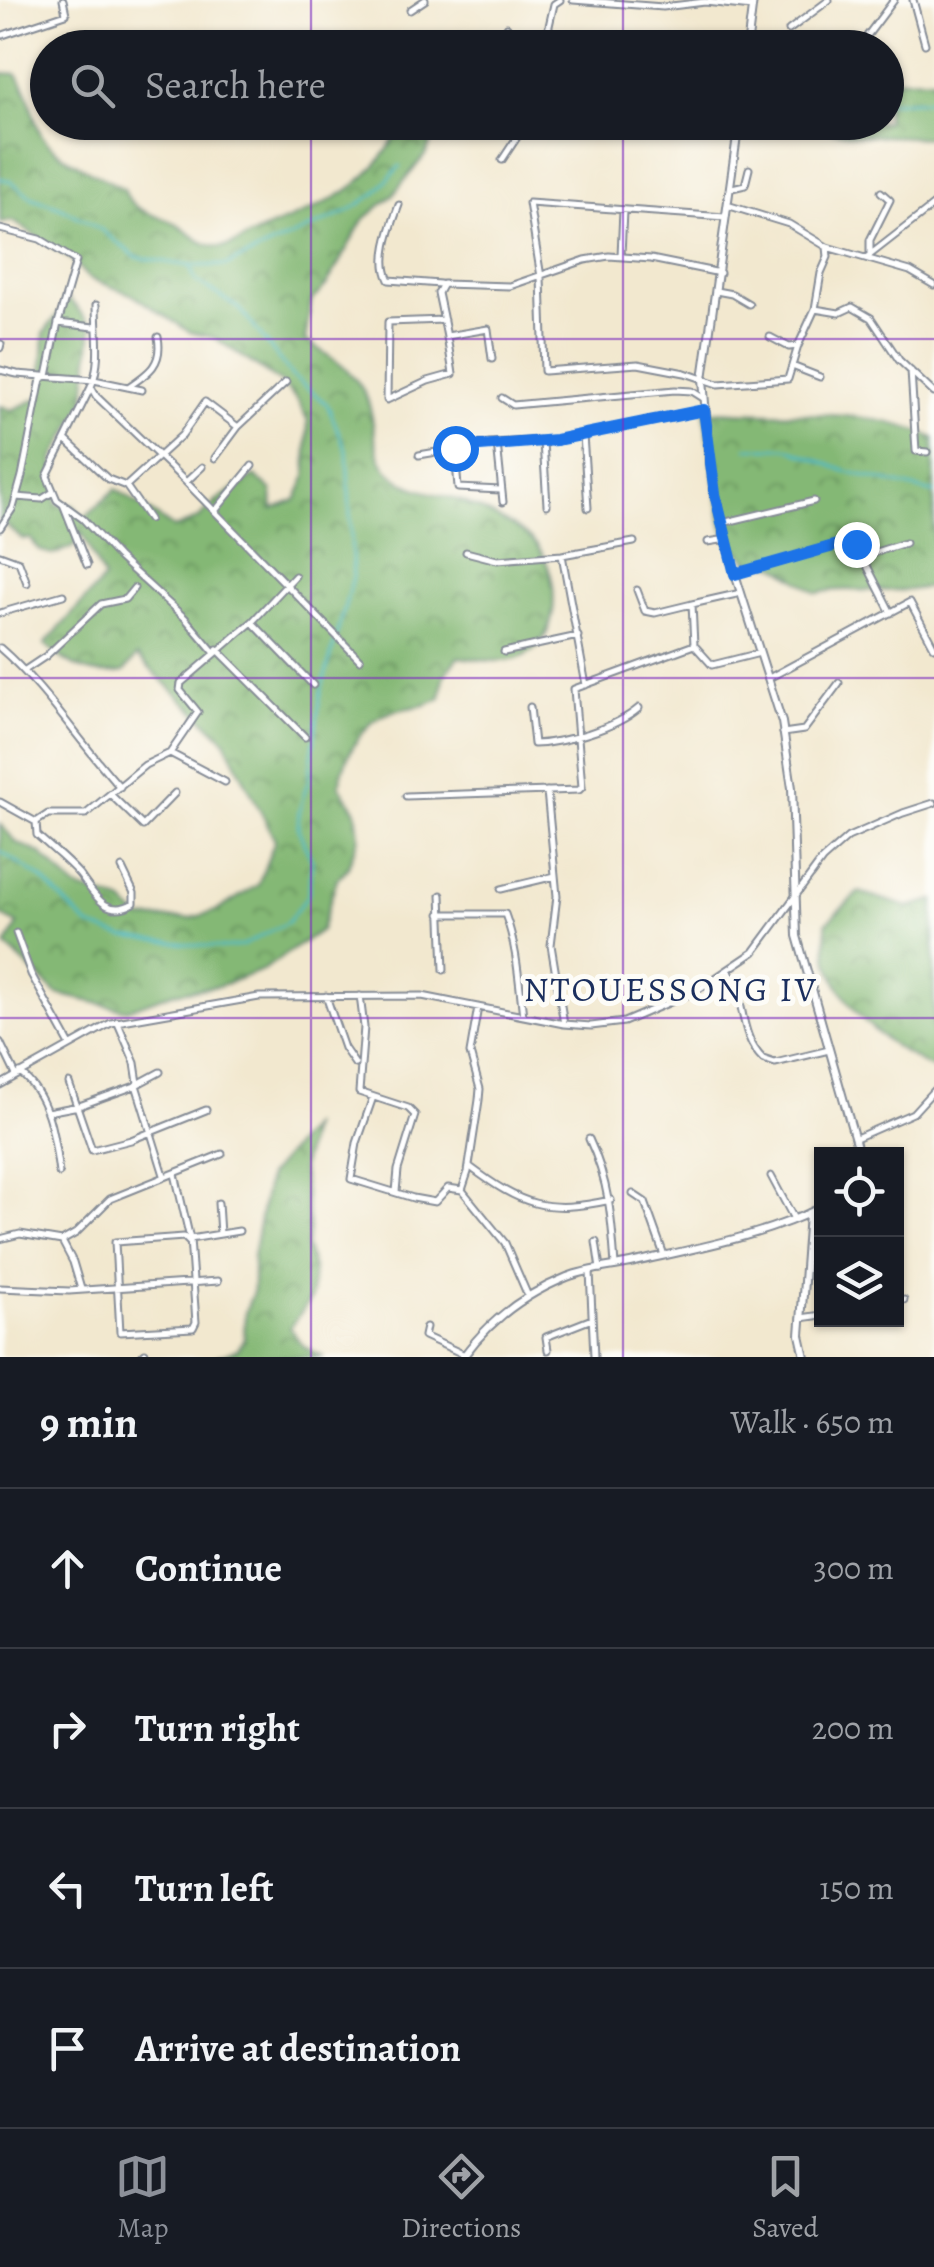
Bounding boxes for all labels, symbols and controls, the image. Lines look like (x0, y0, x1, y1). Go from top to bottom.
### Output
search box (30, 30, 904, 140)
icon: search (65, 58, 120, 113)
text: Search here (145, 59, 326, 111)
route start (433, 426, 479, 472)
route end (834, 522, 880, 568)
district label: NTOUESSONG IV (523, 965, 819, 1013)
map controls (814, 1147, 904, 1327)
button: locate (814, 1147, 904, 1237)
button: layers (814, 1237, 904, 1327)
text: 9 min (40, 1394, 138, 1451)
text: Walk · 650 m (731, 1400, 894, 1444)
icon: ahead (40, 1541, 95, 1596)
text: Continue (135, 1542, 282, 1594)
text: 300 m (814, 1546, 894, 1590)
icon: right (40, 1701, 95, 1756)
text: Turn right (135, 1702, 300, 1754)
text: 200 m (812, 1706, 894, 1750)
icon: left (40, 1861, 95, 1916)
text: Turn left (135, 1862, 274, 1914)
text: 150 m (819, 1866, 894, 1910)
icon: arrive (40, 2021, 95, 2076)
text: Arrive at destination (135, 2022, 461, 2074)
tab: Map (115, 2149, 170, 2247)
tab: Directions (401, 2149, 521, 2247)
tab: Saved (752, 2149, 819, 2247)

